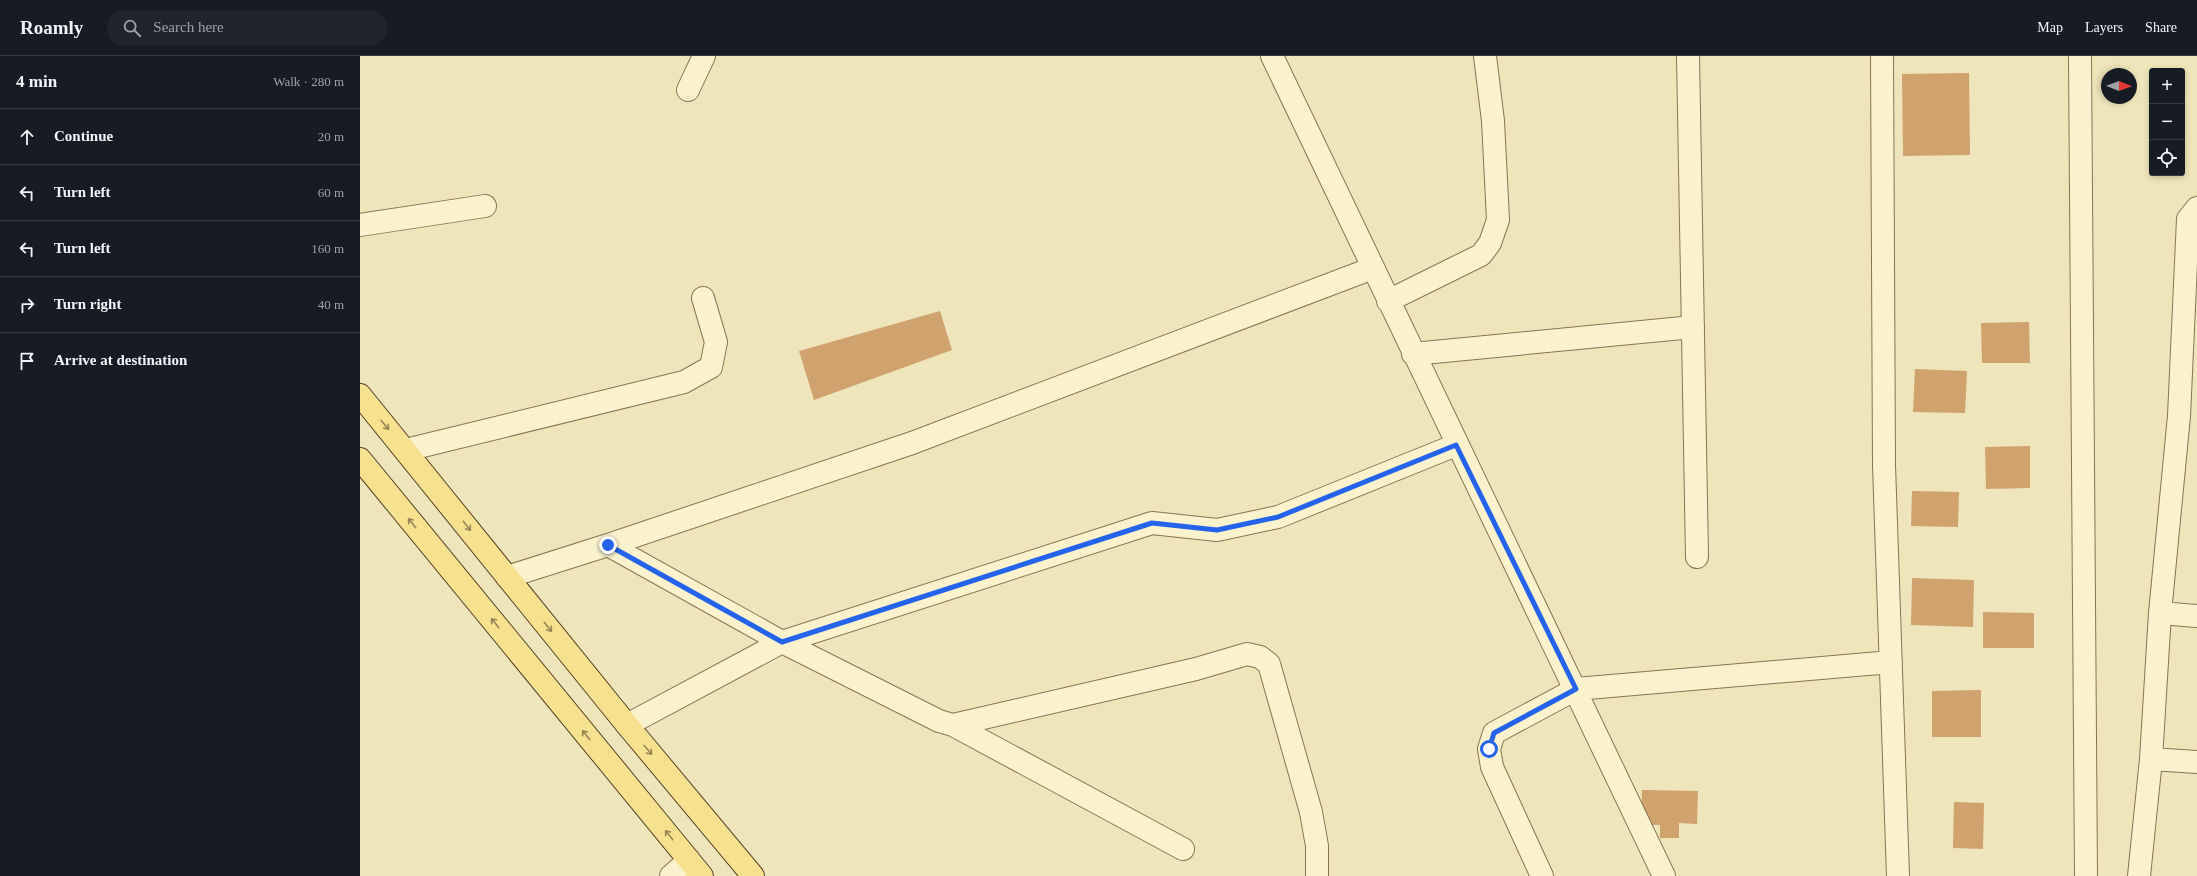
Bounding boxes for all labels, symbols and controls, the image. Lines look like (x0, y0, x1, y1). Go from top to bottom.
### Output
search box (107, 10, 387, 46)
text: Roamly (20, 17, 83, 38)
icon: search (121, 17, 143, 39)
text: Search here (153, 19, 224, 35)
text: Map (2037, 20, 2063, 35)
text: Layers (2085, 20, 2123, 35)
text: Share (2145, 20, 2177, 35)
north arrow (2101, 68, 2137, 104)
map controls (2149, 68, 2185, 176)
button: + (2149, 68, 2185, 104)
text: 4 min (16, 72, 57, 91)
text: Walk · 280 m (273, 74, 344, 89)
button: − (2149, 104, 2185, 140)
icon: ahead (16, 126, 38, 148)
text: Continue (54, 128, 113, 144)
text: 20 m (318, 129, 344, 144)
button: locate (2149, 140, 2185, 176)
icon: left (16, 182, 38, 204)
text: Turn left (54, 184, 111, 200)
text: 60 m (318, 185, 344, 200)
icon: left (16, 238, 38, 260)
text: Turn left (54, 240, 111, 256)
text: 160 m (311, 241, 344, 256)
icon: right (16, 294, 38, 316)
text: Turn right (54, 296, 121, 312)
text: 40 m (318, 297, 344, 312)
icon: arrive (16, 350, 38, 372)
text: Arrive at destination (54, 352, 187, 368)
one-way arrow (381, 419, 390, 430)
one-way arrow (408, 517, 417, 528)
one-way arrow (462, 521, 471, 532)
route end (599, 536, 617, 554)
one-way arrow (490, 618, 499, 629)
one-way arrow (544, 622, 552, 633)
one-way arrow (582, 729, 591, 740)
route start (1480, 740, 1498, 758)
one-way arrow (644, 744, 653, 755)
one-way arrow (664, 830, 673, 840)

